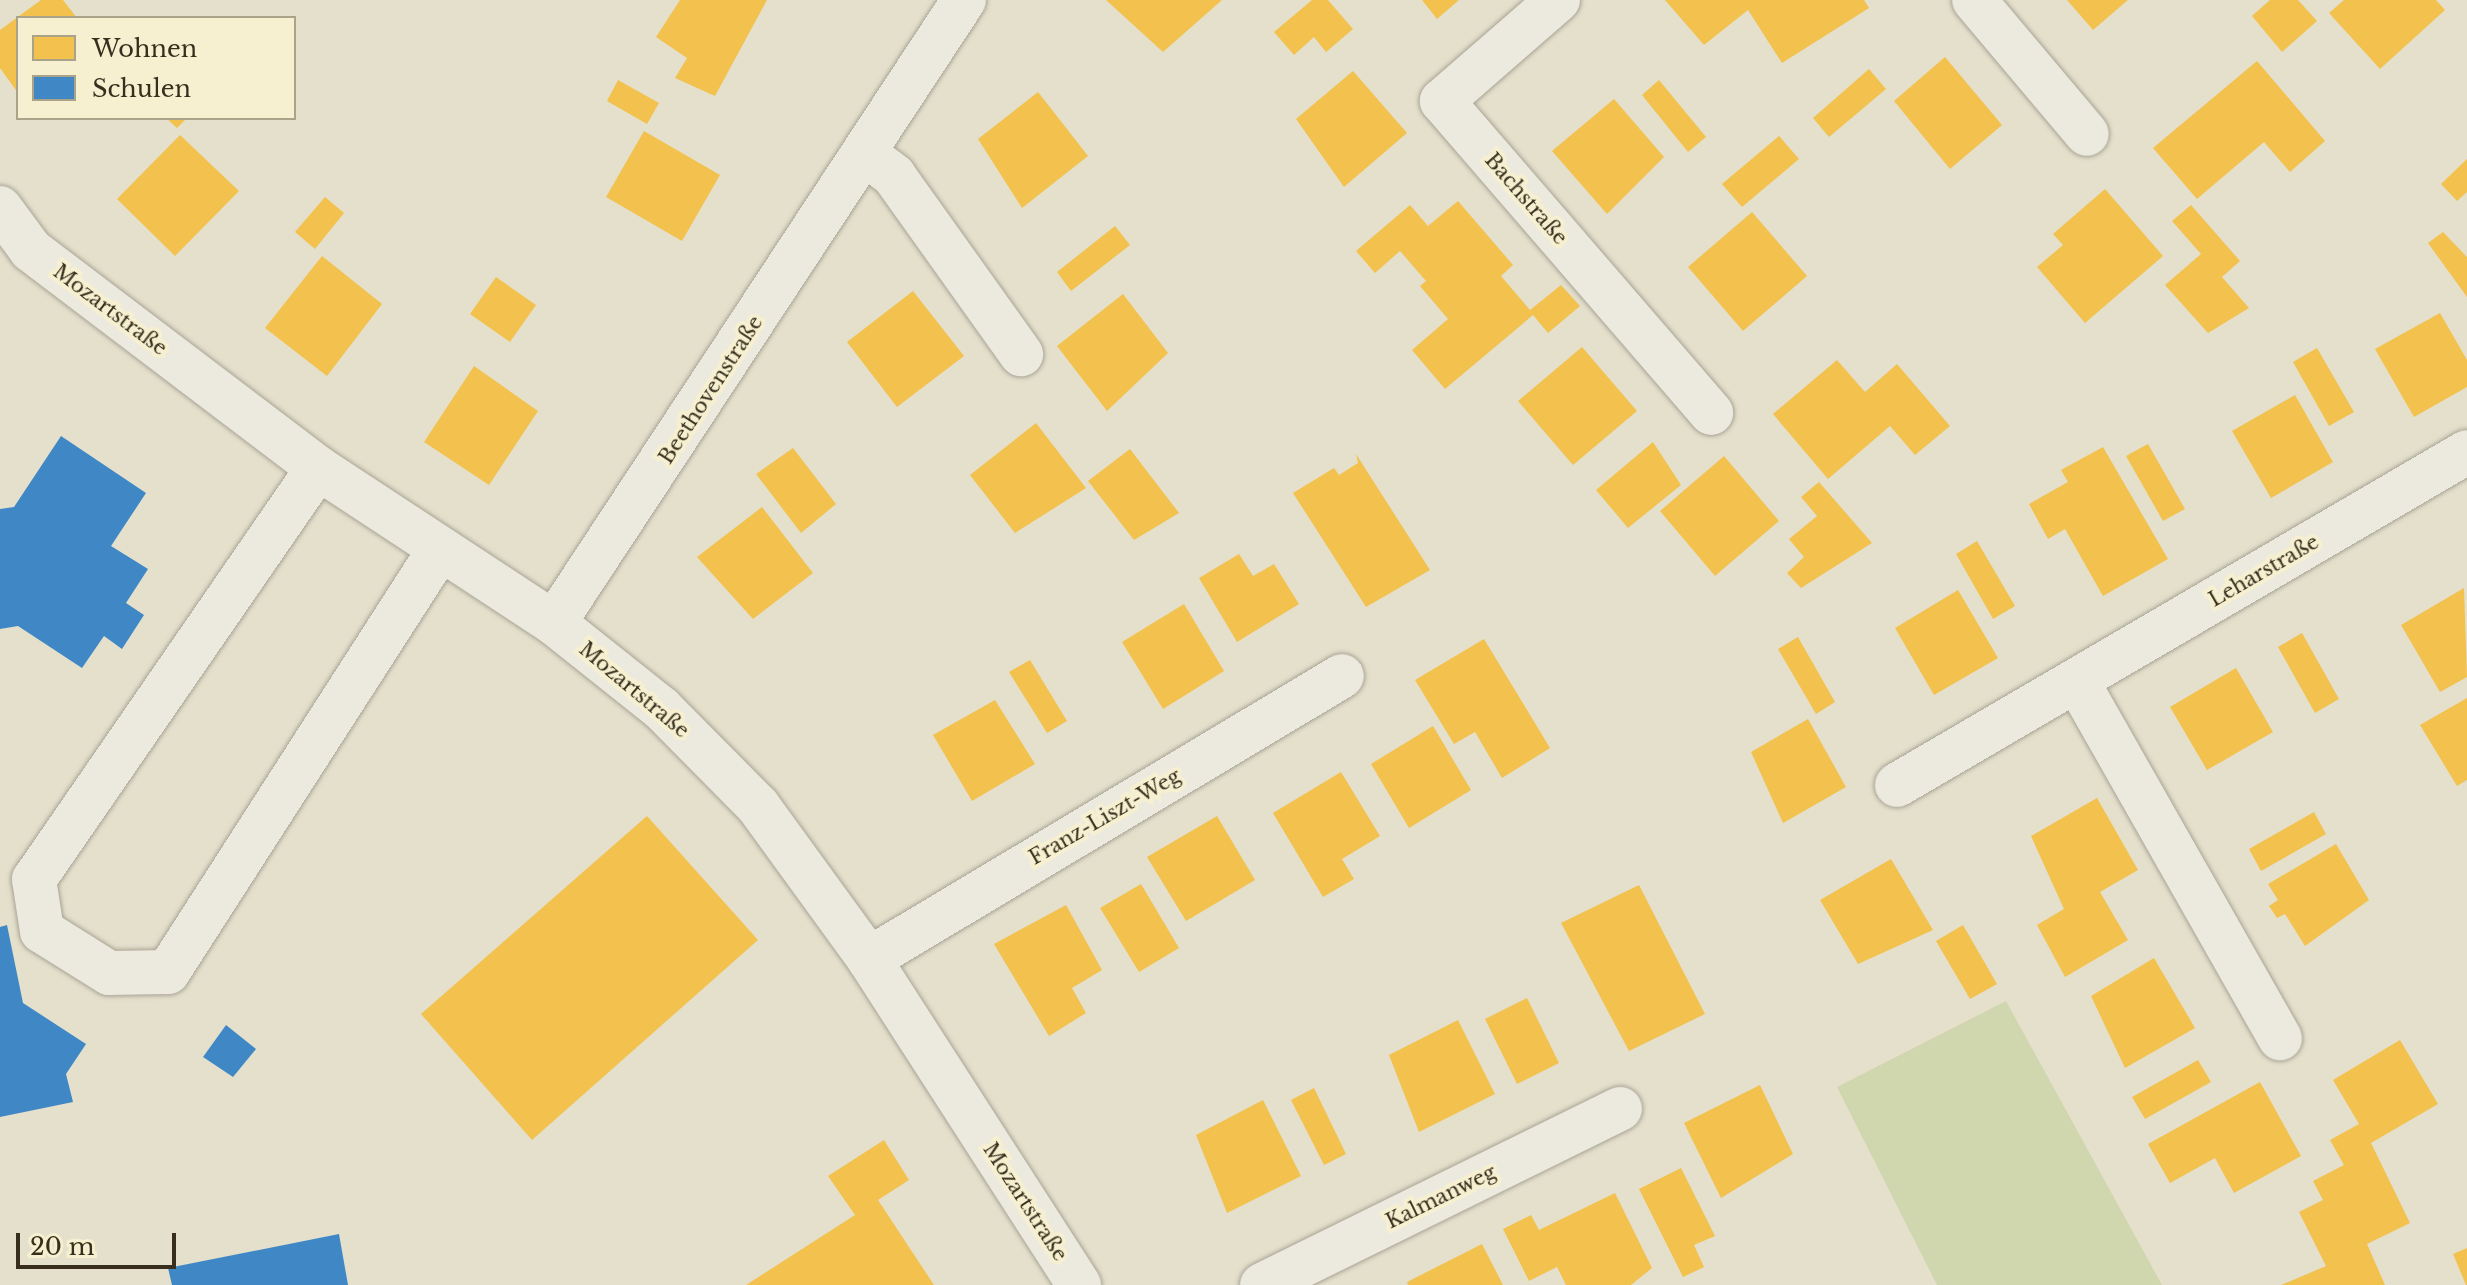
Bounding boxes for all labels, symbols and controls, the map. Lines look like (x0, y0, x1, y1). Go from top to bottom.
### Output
legend (16, 16, 296, 120)
text: Wohnen (92, 34, 197, 63)
text: Schulen (92, 74, 191, 103)
street label: Bachstraße (1480, 148, 1572, 250)
street label: Mozartstraße (49, 260, 171, 360)
street label: Beethovenstraße (654, 311, 768, 469)
street label: Leharstraße (2205, 530, 2323, 612)
street label: Mozartstraße (574, 637, 694, 743)
street label: Franz-Liszt-Weg (1025, 764, 1185, 870)
street label: Mozartstraße (978, 1138, 1072, 1266)
street label: Kalmanweg (1382, 1160, 1500, 1234)
scale bar (20, 1217, 180, 1267)
text: 20 m (30, 1232, 95, 1261)

